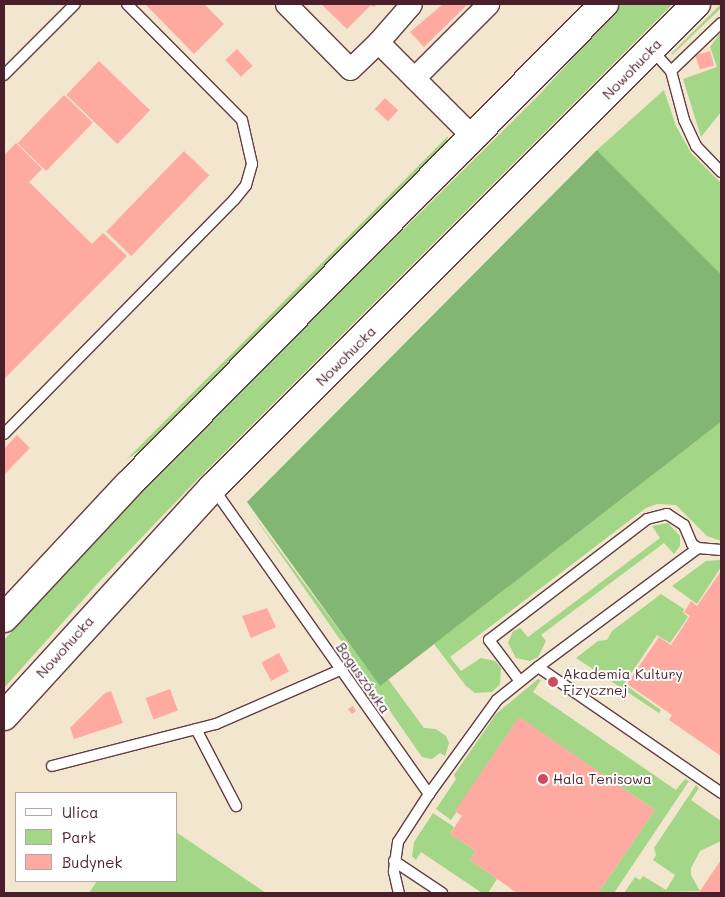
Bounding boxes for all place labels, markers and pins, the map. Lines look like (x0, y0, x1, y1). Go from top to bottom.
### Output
place label: Akademia Kultury Fizycznej (563, 666, 683, 699)
marker: Akademia Kultury Fizycznej (547, 676, 559, 688)
place label: Hala Tenisowa (553, 771, 652, 787)
marker: Hala Tenisowa (537, 773, 549, 785)

